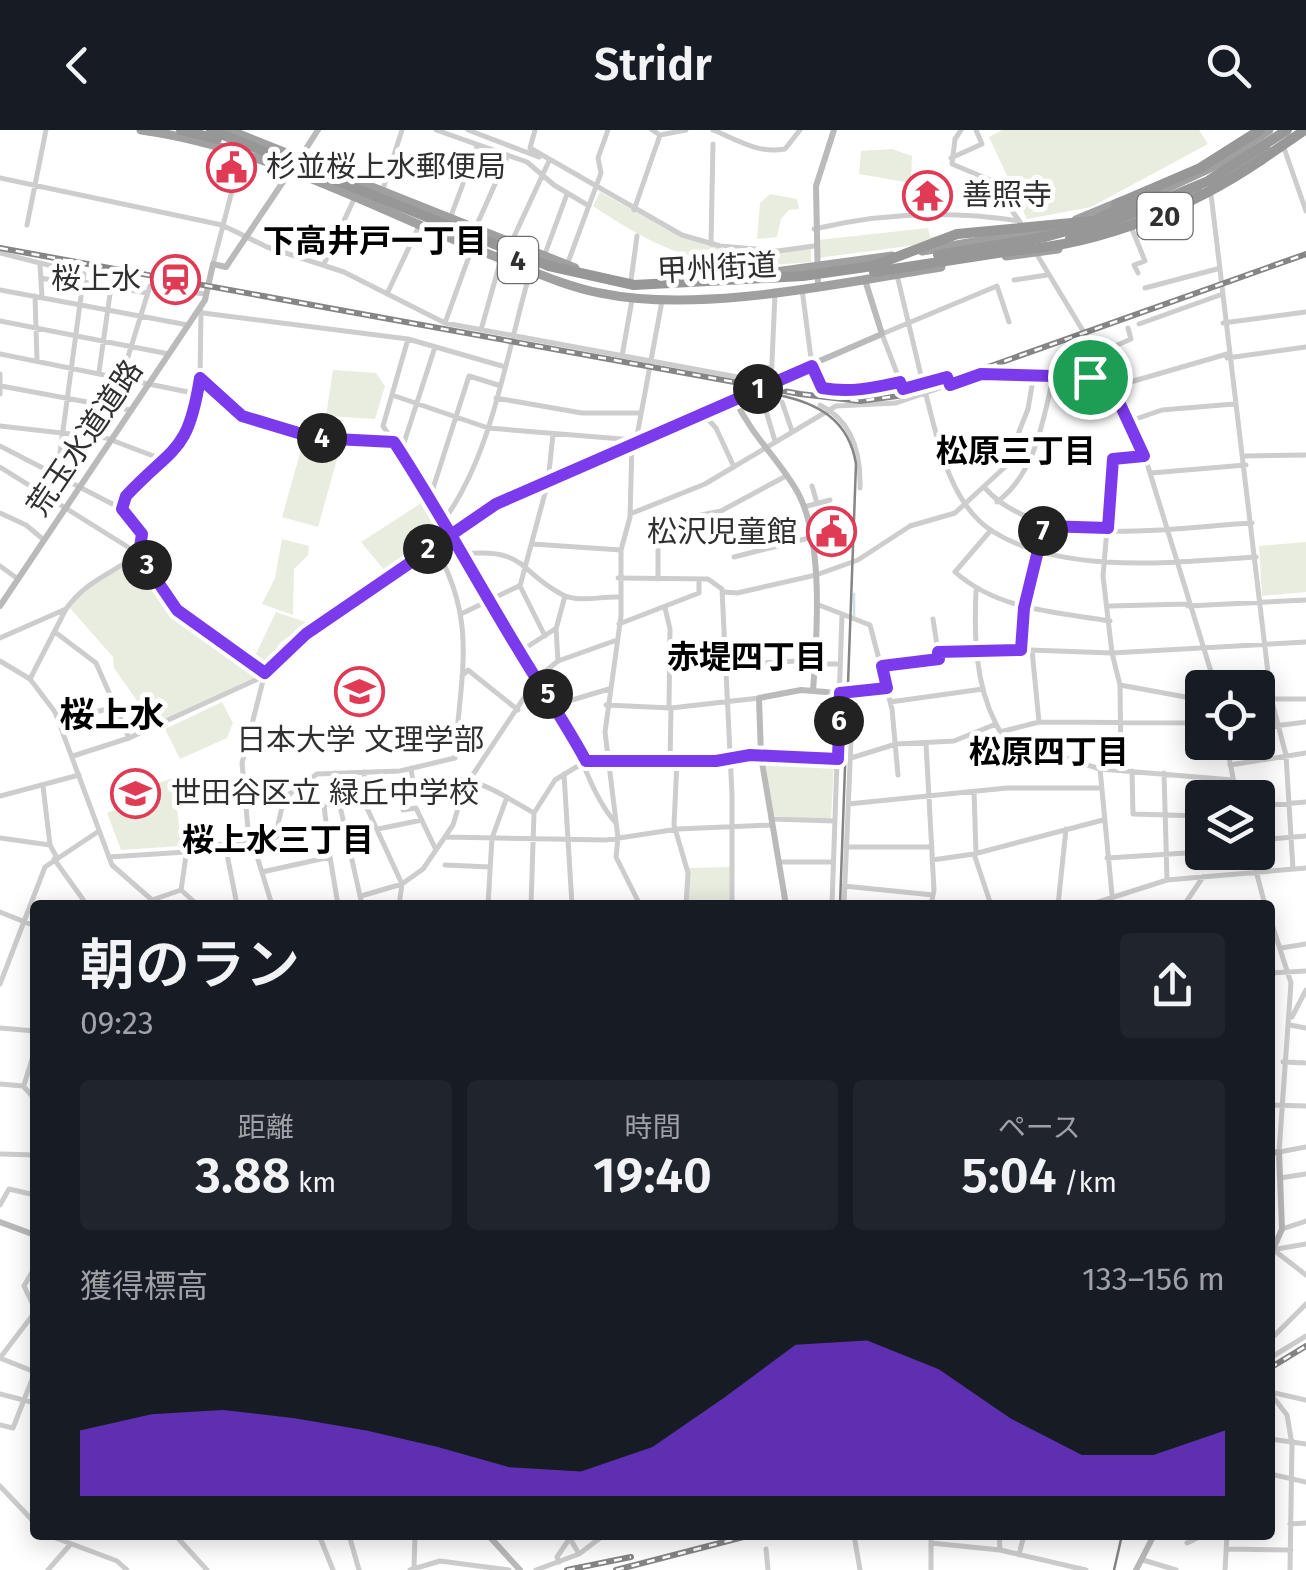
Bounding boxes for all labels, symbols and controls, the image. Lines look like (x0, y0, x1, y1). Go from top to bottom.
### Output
icon: back (50, 38, 105, 93)
text: Stridr (594, 38, 712, 92)
icon: search (1201, 38, 1256, 93)
public building icon: 杉並桜上水郵便局 (205, 141, 257, 193)
place label: 杉並桜上水郵便局 (266, 149, 506, 185)
temple icon: 善照寺 (901, 169, 953, 221)
place label: 善照寺 (962, 177, 1052, 213)
road number: 20 (1138, 193, 1192, 239)
district label: 下高井戸一丁目 (263, 222, 487, 260)
road number: 4 (498, 237, 538, 283)
street label: 甲州街道 (656, 247, 778, 289)
station icon: 桜上水 (150, 253, 202, 305)
place label: 桜上水 (51, 261, 141, 297)
pin (1048, 335, 1133, 420)
icon: arrive (1063, 350, 1118, 405)
street label: 荒玉水道道路 (20, 353, 150, 523)
pin: 1 (733, 364, 783, 414)
text: 1 (752, 372, 765, 405)
pin: 4 (297, 413, 347, 463)
text: 4 (314, 421, 330, 454)
district label: 松原三丁目 (936, 432, 1096, 470)
public building icon: 松沢児童館 (806, 506, 858, 558)
pin: 7 (1018, 506, 1068, 556)
place label: 松沢児童館 (647, 514, 797, 550)
text: 7 (1036, 514, 1050, 547)
pin: 2 (403, 524, 453, 574)
text: 2 (421, 532, 435, 565)
pin: 3 (122, 540, 172, 590)
text: 3 (140, 548, 154, 581)
district label: 赤堤四丁目 (667, 638, 827, 676)
school or university icon: 日本大学 文理学部 (334, 665, 386, 717)
pin: 5 (523, 669, 573, 719)
map controls (1185, 670, 1275, 870)
button: locate (1185, 670, 1275, 760)
text: 5 (540, 677, 556, 710)
district label: 桜上水 (59, 694, 165, 736)
pin: 6 (814, 696, 864, 746)
text: 6 (831, 704, 847, 737)
place label: 日本大学 文理学部 (236, 722, 484, 758)
district label: 松原四丁目 (969, 733, 1129, 771)
school or university icon: 世田谷区立 緑丘中学校 (110, 767, 162, 819)
place label: 世田谷区立 緑丘中学校 (171, 775, 479, 811)
button: layers (1185, 780, 1275, 870)
district label: 桜上水三丁目 (182, 821, 374, 859)
text: 朝のラン (80, 933, 300, 999)
button: share (1120, 933, 1225, 1038)
text: 09:23 (80, 1004, 154, 1042)
text: 距離 (238, 1111, 294, 1144)
text: 時間 (624, 1111, 681, 1144)
text: ペース (998, 1111, 1080, 1144)
text: 3.88 (195, 1145, 291, 1205)
text: 19:40 (593, 1145, 712, 1205)
text: 5:04 (961, 1145, 1057, 1205)
text: km (291, 1166, 336, 1199)
text: /km (1057, 1166, 1117, 1199)
text: 133–156 m (1082, 1260, 1225, 1298)
text: 獲得標高 (80, 1267, 208, 1305)

